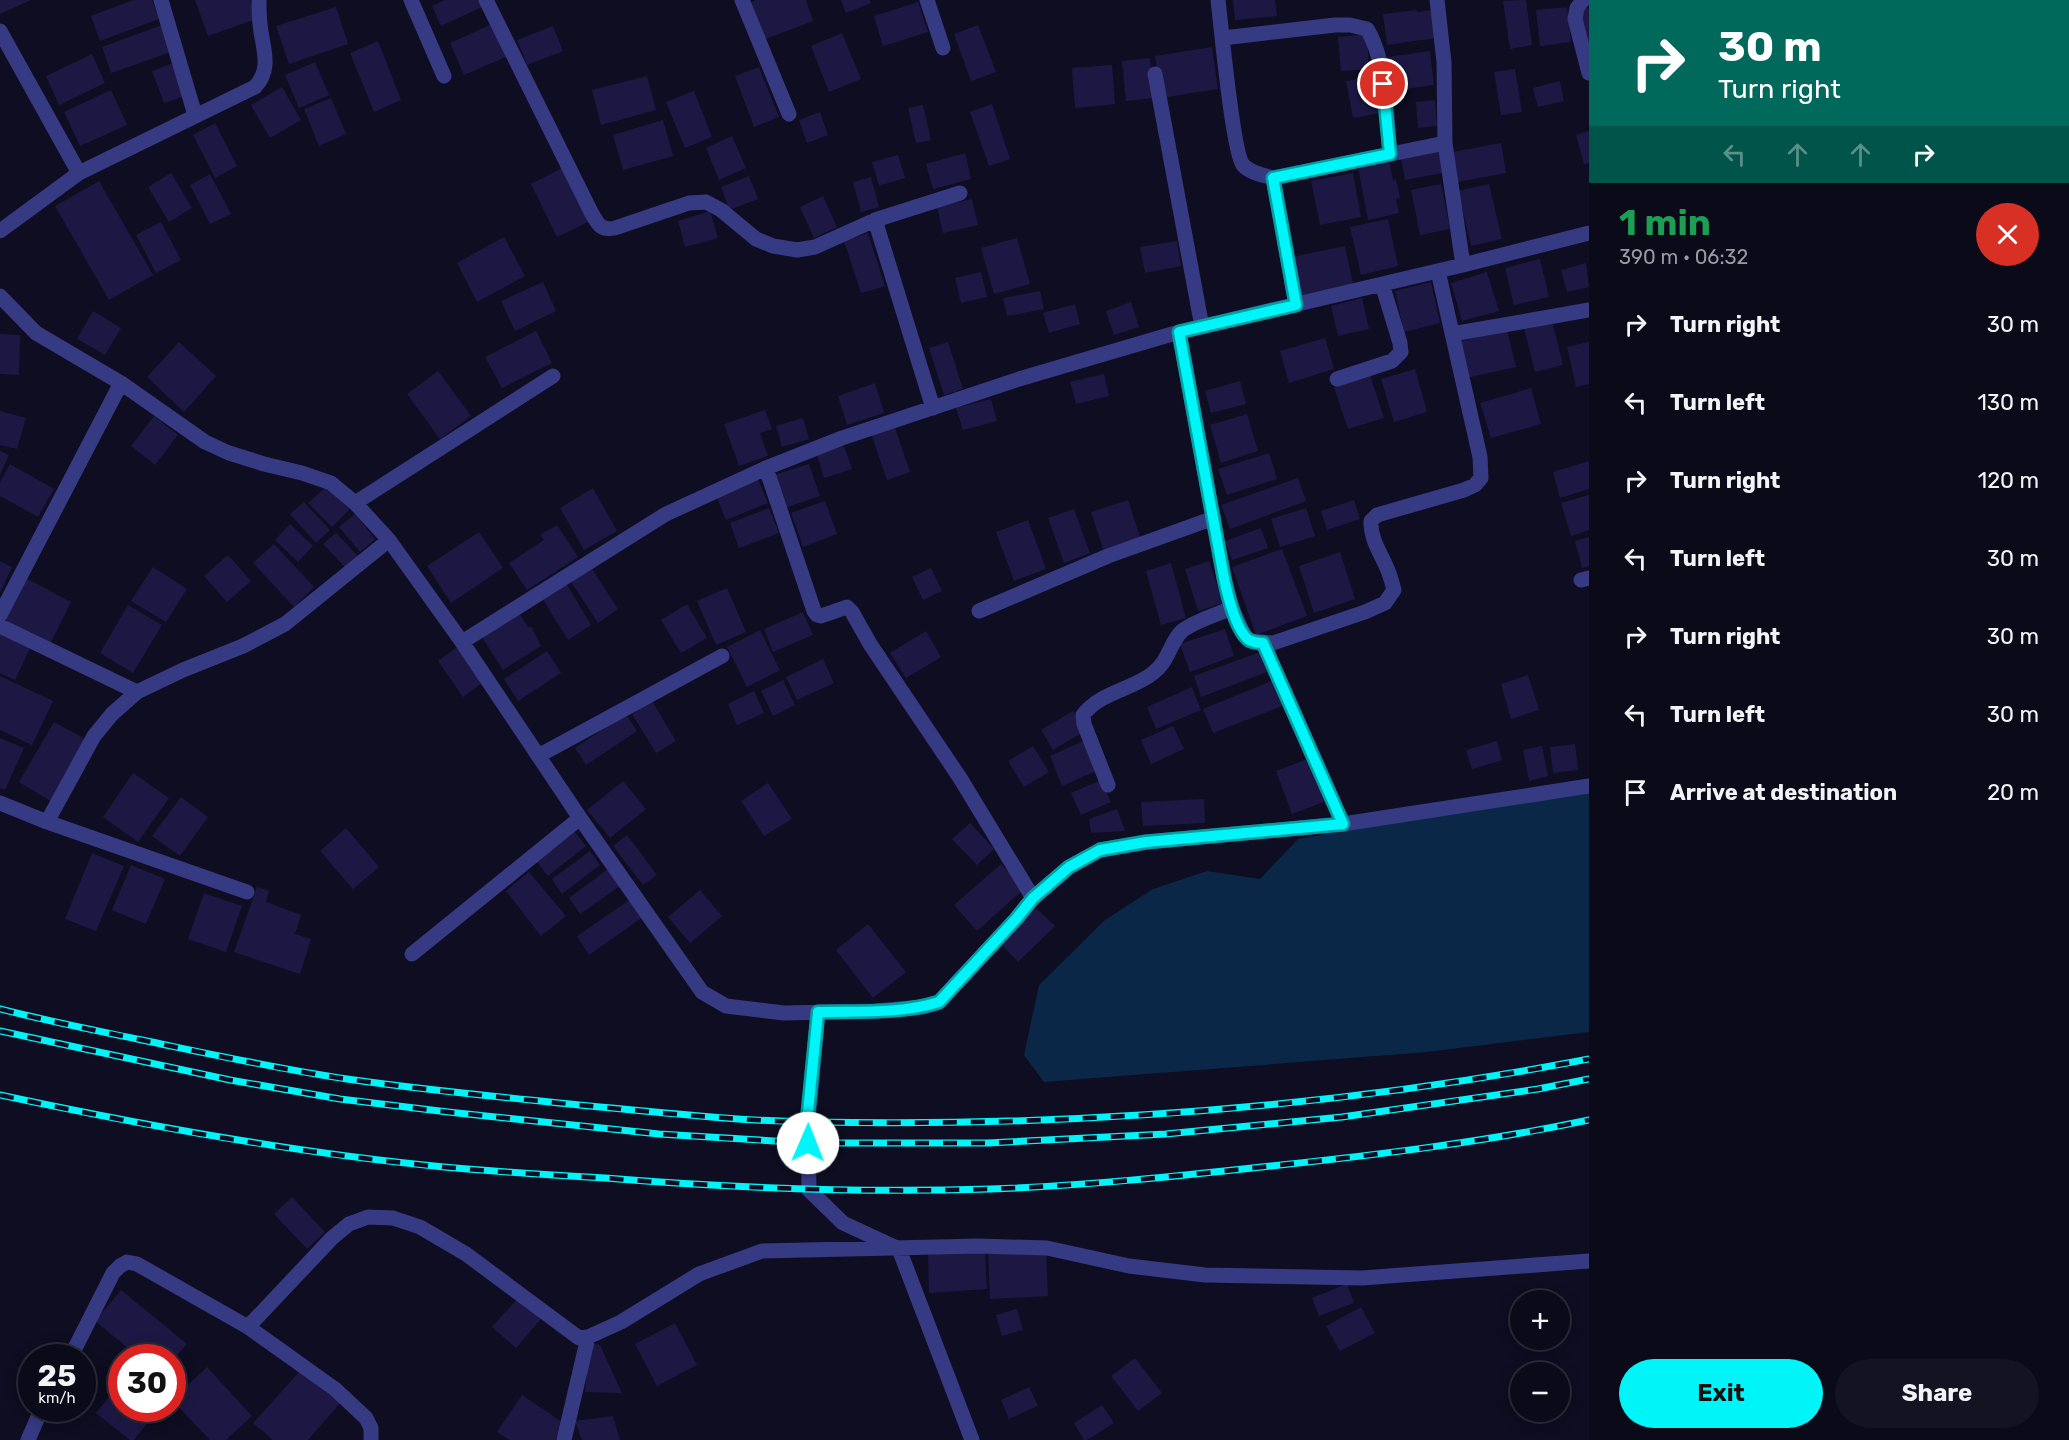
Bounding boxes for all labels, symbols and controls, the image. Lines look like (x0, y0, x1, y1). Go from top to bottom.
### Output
text: 30 m (1718, 22, 1822, 72)
icon: right (1619, 24, 1697, 102)
pin (1357, 58, 1408, 109)
icon: arrive (1366, 67, 1399, 100)
text: Turn right (1718, 73, 1841, 105)
icon: left (1718, 138, 1751, 171)
icon: ahead (1781, 138, 1814, 171)
icon: ahead (1844, 138, 1877, 171)
icon: right (1907, 138, 1940, 171)
text: 1 min (1619, 201, 1711, 244)
button: close (1976, 203, 2039, 266)
text: 390 m · 06:32 (1619, 245, 1748, 269)
icon: right (1619, 308, 1652, 341)
text: Turn right (1670, 311, 1780, 338)
text: 30 m (1987, 311, 2039, 338)
icon: left (1619, 386, 1652, 419)
text: Turn left (1670, 389, 1765, 416)
text: 130 m (1977, 389, 2039, 416)
icon: right (1619, 464, 1652, 497)
text: Turn right (1670, 467, 1780, 494)
text: 120 m (1978, 467, 2039, 494)
icon: left (1619, 542, 1652, 575)
text: Turn left (1670, 545, 1765, 572)
text: 30 m (1987, 545, 2039, 572)
icon: right (1619, 620, 1652, 653)
text: Turn right (1670, 623, 1780, 650)
text: 30 m (1987, 623, 2039, 650)
icon: left (1619, 698, 1652, 731)
text: Turn left (1670, 701, 1765, 728)
text: 30 m (1987, 701, 2039, 728)
icon: arrive (1619, 776, 1652, 809)
text: Arrive at destination (1670, 779, 1897, 806)
text: 20 m (1987, 779, 2039, 806)
position arrow (776, 1111, 840, 1175)
map controls (1510, 1290, 1570, 1422)
button: + (1510, 1290, 1570, 1350)
speed limit sign: 30 (108, 1344, 186, 1422)
text: 25 (38, 1358, 76, 1394)
button: Exit (1619, 1359, 1823, 1428)
button: Share (1835, 1359, 2039, 1428)
button: − (1510, 1362, 1570, 1422)
text: km/h (38, 1389, 76, 1407)

